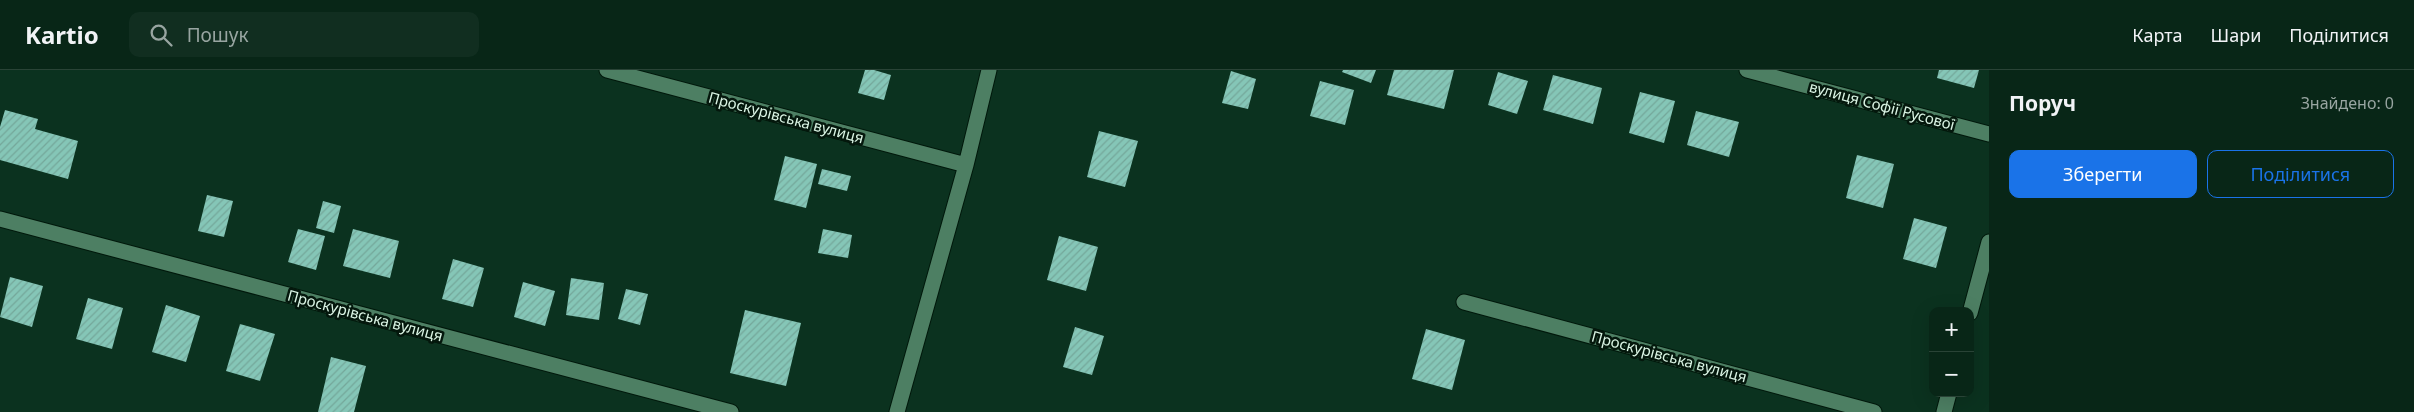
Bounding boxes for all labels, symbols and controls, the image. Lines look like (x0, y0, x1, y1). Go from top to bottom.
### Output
search box (129, 12, 479, 57)
text: Kartio (25, 18, 99, 51)
icon: search (147, 21, 175, 49)
text: Пошук (187, 22, 249, 48)
text: Карта (2132, 23, 2183, 47)
text: Шари (2211, 23, 2261, 47)
text: Поділитися (2289, 23, 2389, 47)
street label: вулиця Софії Русової (1807, 76, 1957, 134)
street label: Проскурівська вулиця (706, 87, 866, 147)
text: Поруч (2009, 89, 2076, 117)
text: Знайдено: 0 (2301, 92, 2394, 114)
button: Зберегти (2009, 150, 2197, 198)
button: Поділитися (2207, 150, 2394, 198)
street label: Проскурівська вулиця (285, 285, 445, 345)
map controls (1929, 307, 1974, 397)
button: + (1929, 307, 1974, 352)
street label: Проскурівська вулиця (1589, 326, 1749, 386)
button: − (1929, 352, 1974, 397)

